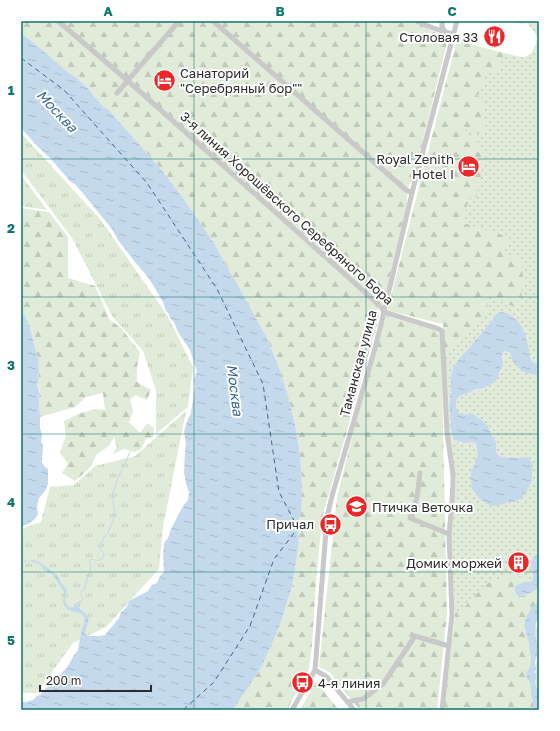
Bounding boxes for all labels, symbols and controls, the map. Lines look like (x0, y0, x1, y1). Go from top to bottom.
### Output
text: A (103, 3, 113, 19)
text: B (275, 3, 285, 19)
text: C (447, 3, 457, 19)
restaurant icon: Столовая 33 (481, 24, 507, 50)
place label: Столовая 33 (399, 29, 478, 45)
place label: Санаторий "Серебряный бор"" (180, 65, 302, 96)
hotel icon: Санаторий "Серебряный бор"" (151, 67, 177, 93)
text: 1 (8, 82, 15, 98)
water label: Москва (33, 86, 82, 136)
street label: 3-я линия Хорошёвского Серебряного Бора (177, 108, 397, 308)
place label: Royal Zenith Hotel I (376, 151, 454, 182)
hotel icon: Royal Zenith Hotel I (456, 153, 482, 179)
text: 2 (7, 220, 15, 236)
street label: Таманская улица (336, 308, 380, 418)
text: 3 (7, 357, 15, 373)
water label: Москва (224, 363, 247, 418)
text: 4 (7, 494, 15, 510)
school or university icon: Птичка Веточка (344, 494, 370, 520)
place label: Птичка Веточка (372, 499, 473, 515)
bus stop icon: Причал (317, 511, 343, 537)
place label: Причал (266, 516, 314, 532)
building icon: Домик моржей (505, 550, 531, 576)
place label: Домик моржей (406, 555, 502, 571)
text: 5 (7, 632, 15, 648)
scale bar (40, 667, 151, 693)
bus stop icon: 4-я линия (290, 670, 316, 696)
text: 200 m (46, 673, 81, 688)
place label: 4-я линия (318, 675, 380, 691)

